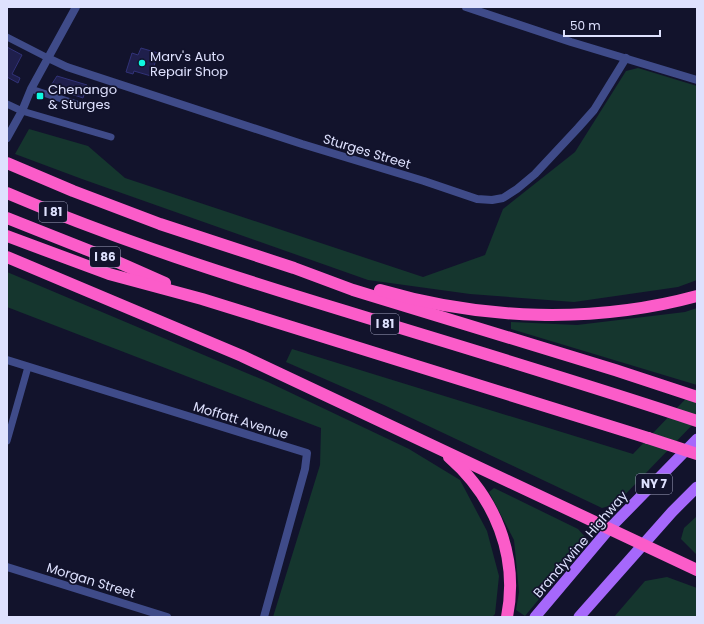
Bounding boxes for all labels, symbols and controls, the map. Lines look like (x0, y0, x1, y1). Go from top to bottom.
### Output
scale bar (564, 12, 660, 38)
text: 50 m (570, 17, 601, 34)
place label: Marv's Auto Repair Shop (150, 47, 228, 81)
marker: Marv's Auto Repair Shop (137, 58, 147, 68)
place label: Chenango & Sturges (48, 80, 117, 114)
marker: Chenango & Sturges (35, 91, 45, 101)
street label: Sturges Street (321, 129, 413, 174)
road number: I 81 (39, 202, 67, 222)
road number: I 86 (90, 247, 120, 267)
road number: I 81 (371, 314, 399, 334)
street label: Moffatt Avenue (191, 397, 291, 444)
road number: NY 7 (636, 474, 672, 494)
street label: Brandywine Highway (529, 486, 633, 602)
street label: Morgan Street (44, 558, 138, 603)

